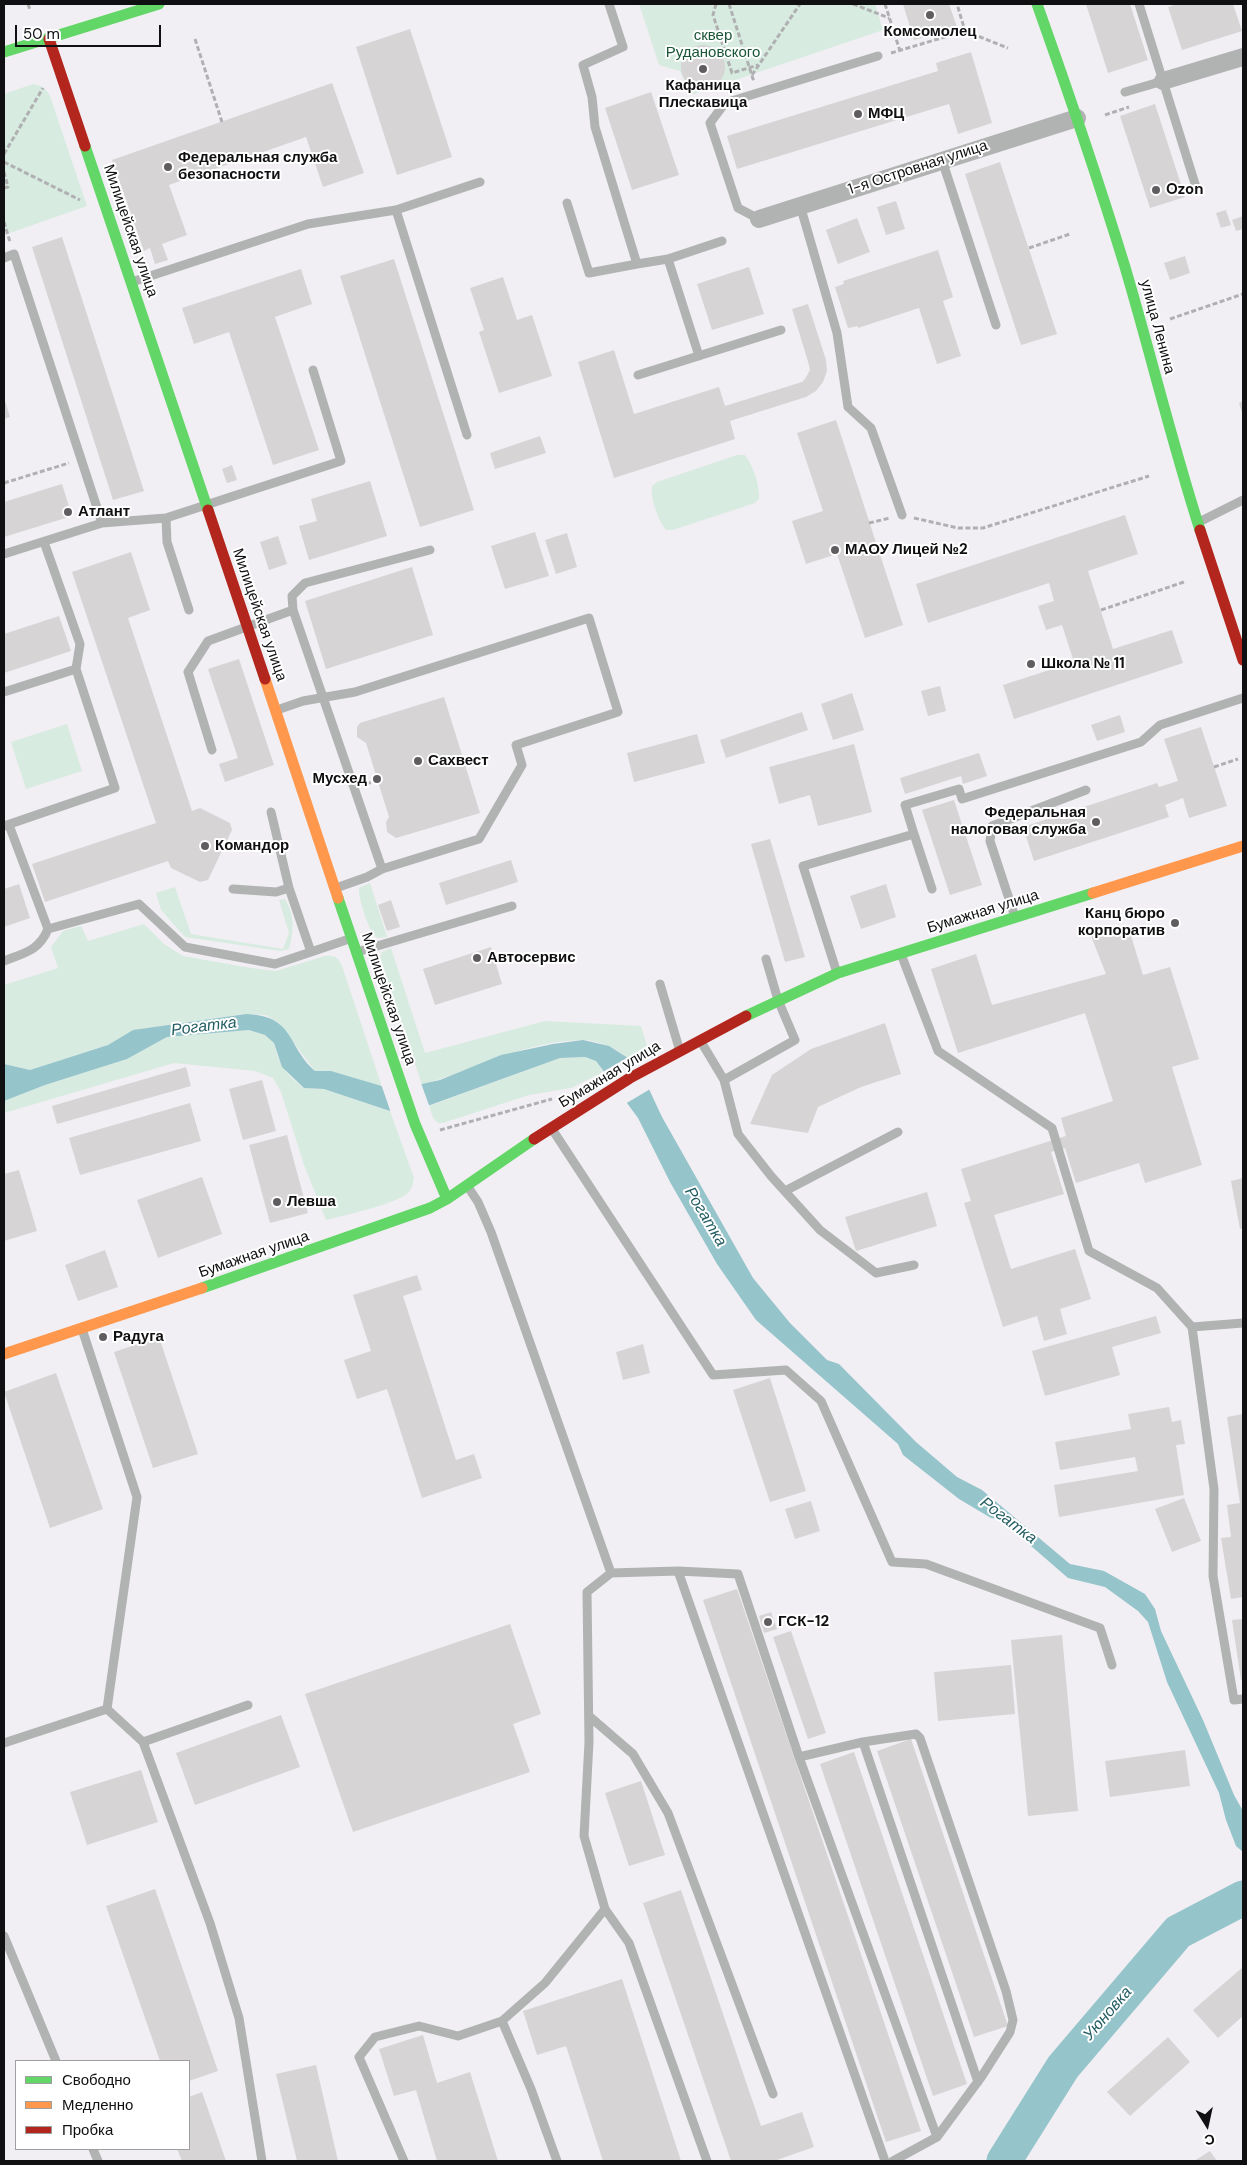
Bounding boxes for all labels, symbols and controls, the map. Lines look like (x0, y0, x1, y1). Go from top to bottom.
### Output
marker: Комсомолец (924, 9, 936, 21)
scale bar (18, 15, 164, 47)
place label: Комсомолец (884, 23, 976, 41)
text: 50 m (23, 24, 60, 44)
park label: сквер Рудановского (666, 27, 760, 62)
marker: Кафаница Плескавица (697, 63, 709, 75)
place label: Кафаница Плескавица (659, 77, 747, 112)
place label: МФЦ (868, 105, 904, 123)
marker: МФЦ (852, 108, 864, 120)
street label: 1-я Островная улица (846, 137, 990, 199)
place label: Федеральная служба безопасности (178, 149, 337, 184)
marker: Федеральная служба безопасности (162, 161, 174, 173)
street label: Милицейская улица (99, 162, 161, 300)
place label: Ozon (1166, 181, 1204, 199)
marker: Ozon (1150, 184, 1162, 196)
street label: улица Ленина (1136, 278, 1178, 376)
place label: Атлант (78, 503, 130, 521)
marker: Атлант (62, 506, 74, 518)
place label: МАОУ Лицей №2 (845, 541, 968, 559)
marker: МАОУ Лицей №2 (829, 544, 841, 556)
street label: Милицейская улица (228, 546, 290, 684)
place label: Школа № 11 (1041, 655, 1125, 673)
marker: Школа № 11 (1025, 658, 1037, 670)
place label: Сахвест (428, 752, 489, 770)
marker: Сахвест (412, 755, 424, 767)
place label: Мусхед (313, 770, 367, 788)
marker: Мусхед (371, 773, 383, 785)
place label: Федеральная налоговая служба (951, 804, 1086, 839)
marker: Федеральная налоговая служба (1090, 816, 1102, 828)
place label: Командор (215, 837, 289, 855)
marker: Командор (199, 840, 211, 852)
street label: Бумажная улица (925, 887, 1041, 937)
place label: Канц бюро корпоратив (1078, 905, 1165, 940)
marker: Канц бюро корпоратив (1169, 917, 1181, 929)
street label: Милицейская улица (357, 930, 419, 1068)
place label: Автосервис (487, 949, 576, 967)
marker: Автосервис (471, 952, 483, 964)
water label: Рогатка (170, 1013, 238, 1041)
street label: Бумажная улица (556, 1038, 664, 1112)
water label: Рогатка (680, 1184, 730, 1250)
place label: Левша (287, 1193, 336, 1211)
marker: Левша (271, 1196, 283, 1208)
street label: Бумажная улица (196, 1228, 312, 1282)
place label: Радуга (113, 1328, 164, 1346)
marker: Радуга (97, 1331, 109, 1343)
water label: Рогатка (976, 1494, 1040, 1548)
place label: ГСК-12 (778, 1613, 829, 1631)
marker: ГСК-12 (762, 1616, 774, 1628)
water label: Уюновка (1080, 1983, 1136, 2045)
legend (15, 2060, 190, 2150)
text: Свободно (62, 2070, 131, 2090)
text: Медленно (62, 2095, 133, 2115)
north arrow (1182, 2100, 1232, 2150)
text: Пробка (62, 2120, 113, 2140)
text: С (1203, 2130, 1216, 2150)

